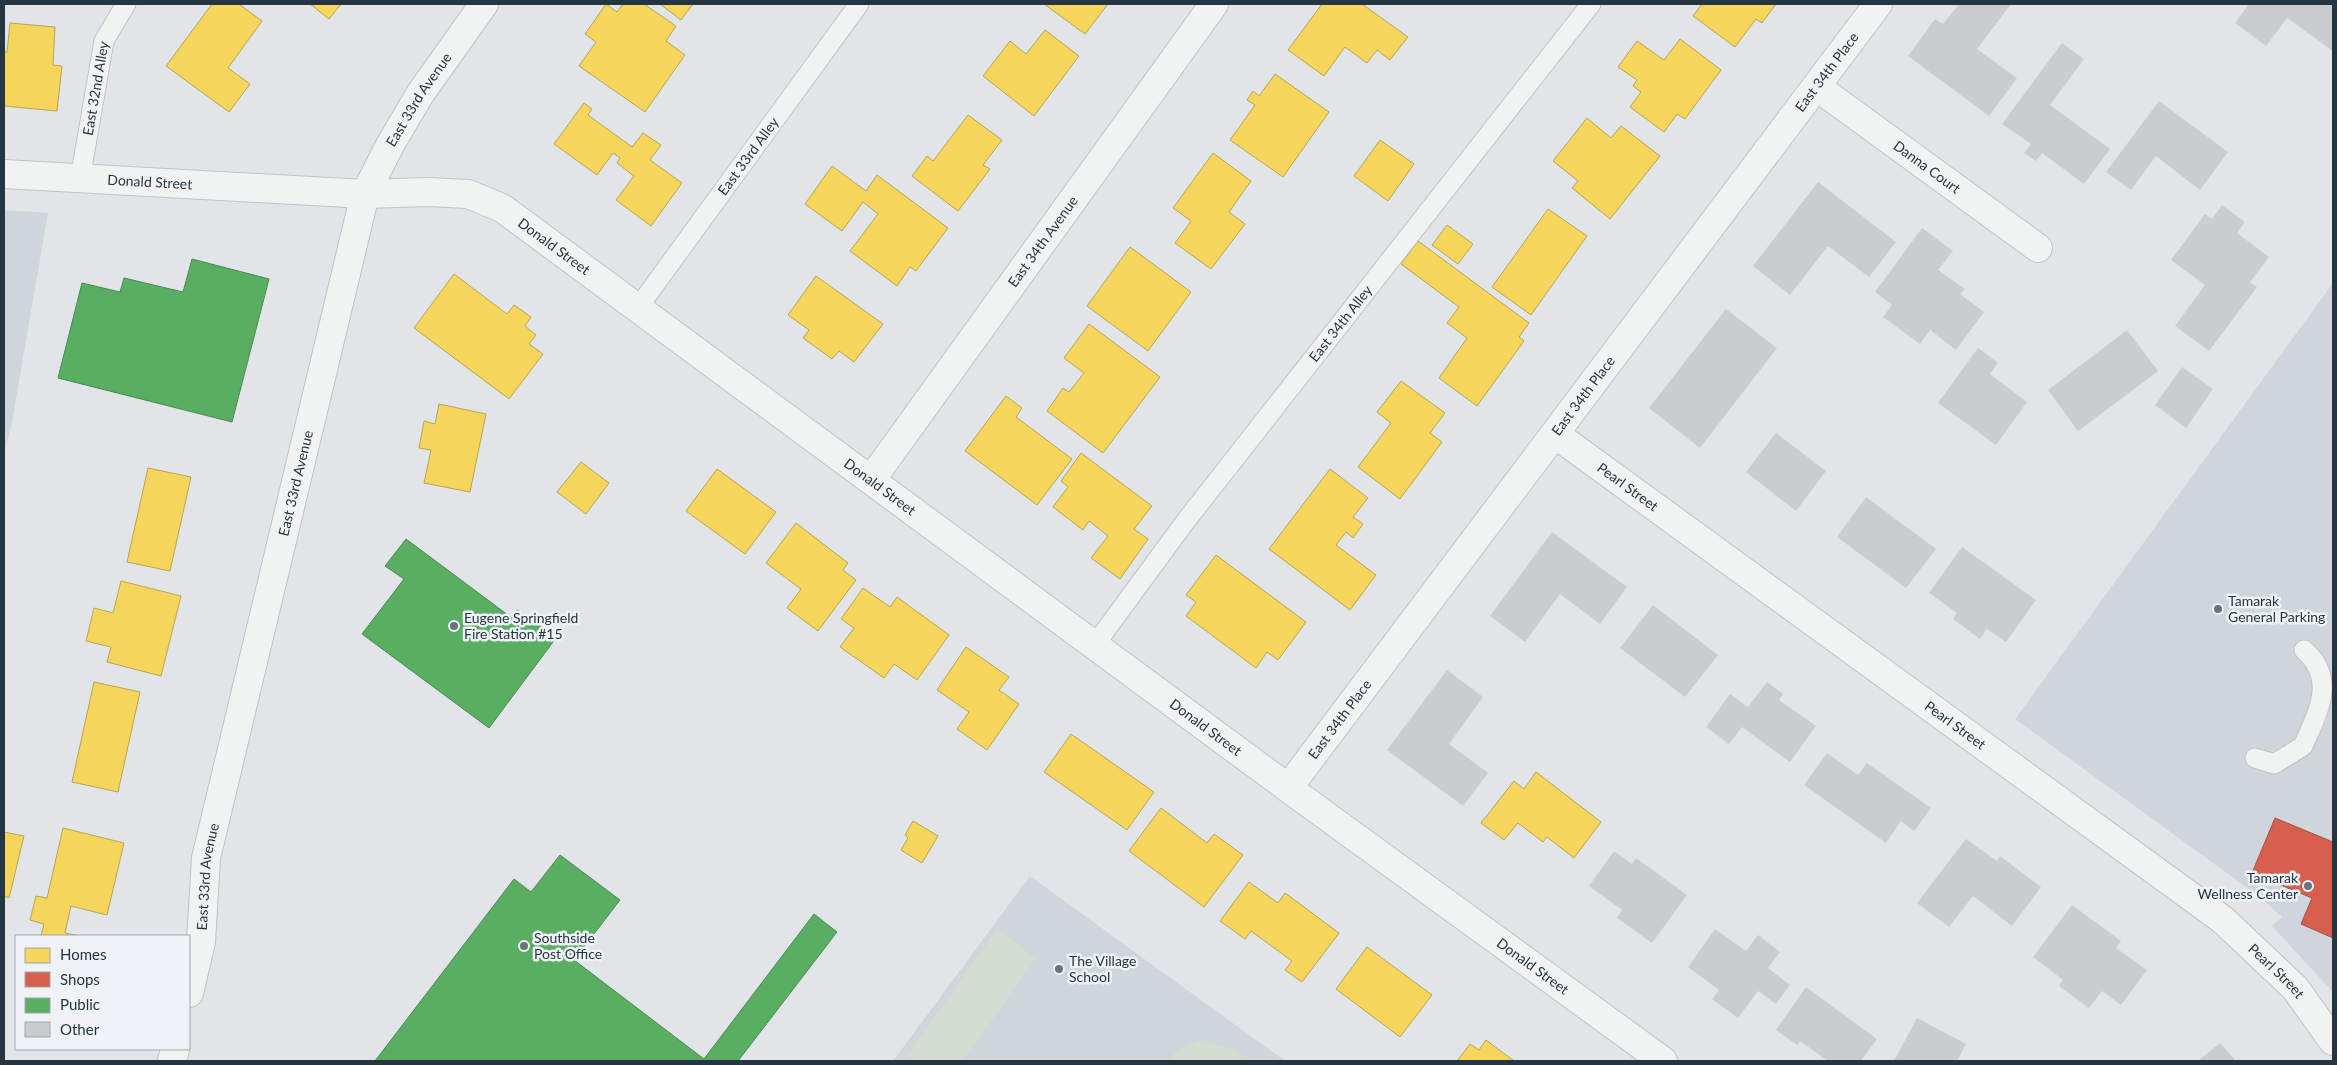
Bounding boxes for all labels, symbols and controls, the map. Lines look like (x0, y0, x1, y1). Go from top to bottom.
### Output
street label: East 34th Place (1791, 29, 1862, 115)
street label: East 32nd Alley (79, 39, 112, 137)
street label: East 33rd Avenue (382, 49, 455, 149)
street label: East 33rd Alley (714, 113, 782, 198)
street label: Danna Court (1890, 137, 1964, 197)
street label: Donald Street (107, 171, 193, 192)
street label: East 34th Avenue (1004, 192, 1081, 290)
street label: Donald Street (515, 214, 593, 278)
street label: East 34th Alley (1305, 281, 1376, 365)
street label: East 34th Place (1547, 352, 1618, 438)
street label: East 33rd Avenue (274, 428, 316, 538)
street label: Donald Street (841, 454, 919, 518)
street label: Pearl Street (1594, 459, 1662, 514)
place label: Tamarak General Parking (2228, 592, 2325, 625)
marker: Tamarak General Parking (2212, 603, 2224, 615)
place label: Eugene Springfield Fire Station #15 (464, 609, 578, 642)
marker: Eugene Springfield Fire Station #15 (448, 620, 460, 632)
street label: East 34th Place (1304, 676, 1375, 762)
street label: Donald Street (1167, 695, 1245, 759)
street label: Pearl Street (1922, 697, 1989, 753)
street label: East 33rd Avenue (193, 821, 222, 931)
place label: Tamarak Wellness Center (2198, 869, 2299, 902)
marker: Tamarak Wellness Center (2302, 880, 2314, 892)
place label: Southside Post Office (534, 929, 602, 962)
street label: Donald Street (1494, 934, 1572, 998)
legend (15, 935, 190, 1050)
marker: Southside Post Office (518, 940, 530, 952)
street label: Pearl Street (2245, 940, 2308, 1001)
text: Homes (60, 945, 106, 963)
place label: The Village School (1069, 952, 1136, 985)
marker: The Village School (1053, 963, 1065, 975)
text: Shops (60, 970, 100, 988)
text: Public (60, 995, 100, 1013)
text: Other (60, 1020, 100, 1038)

